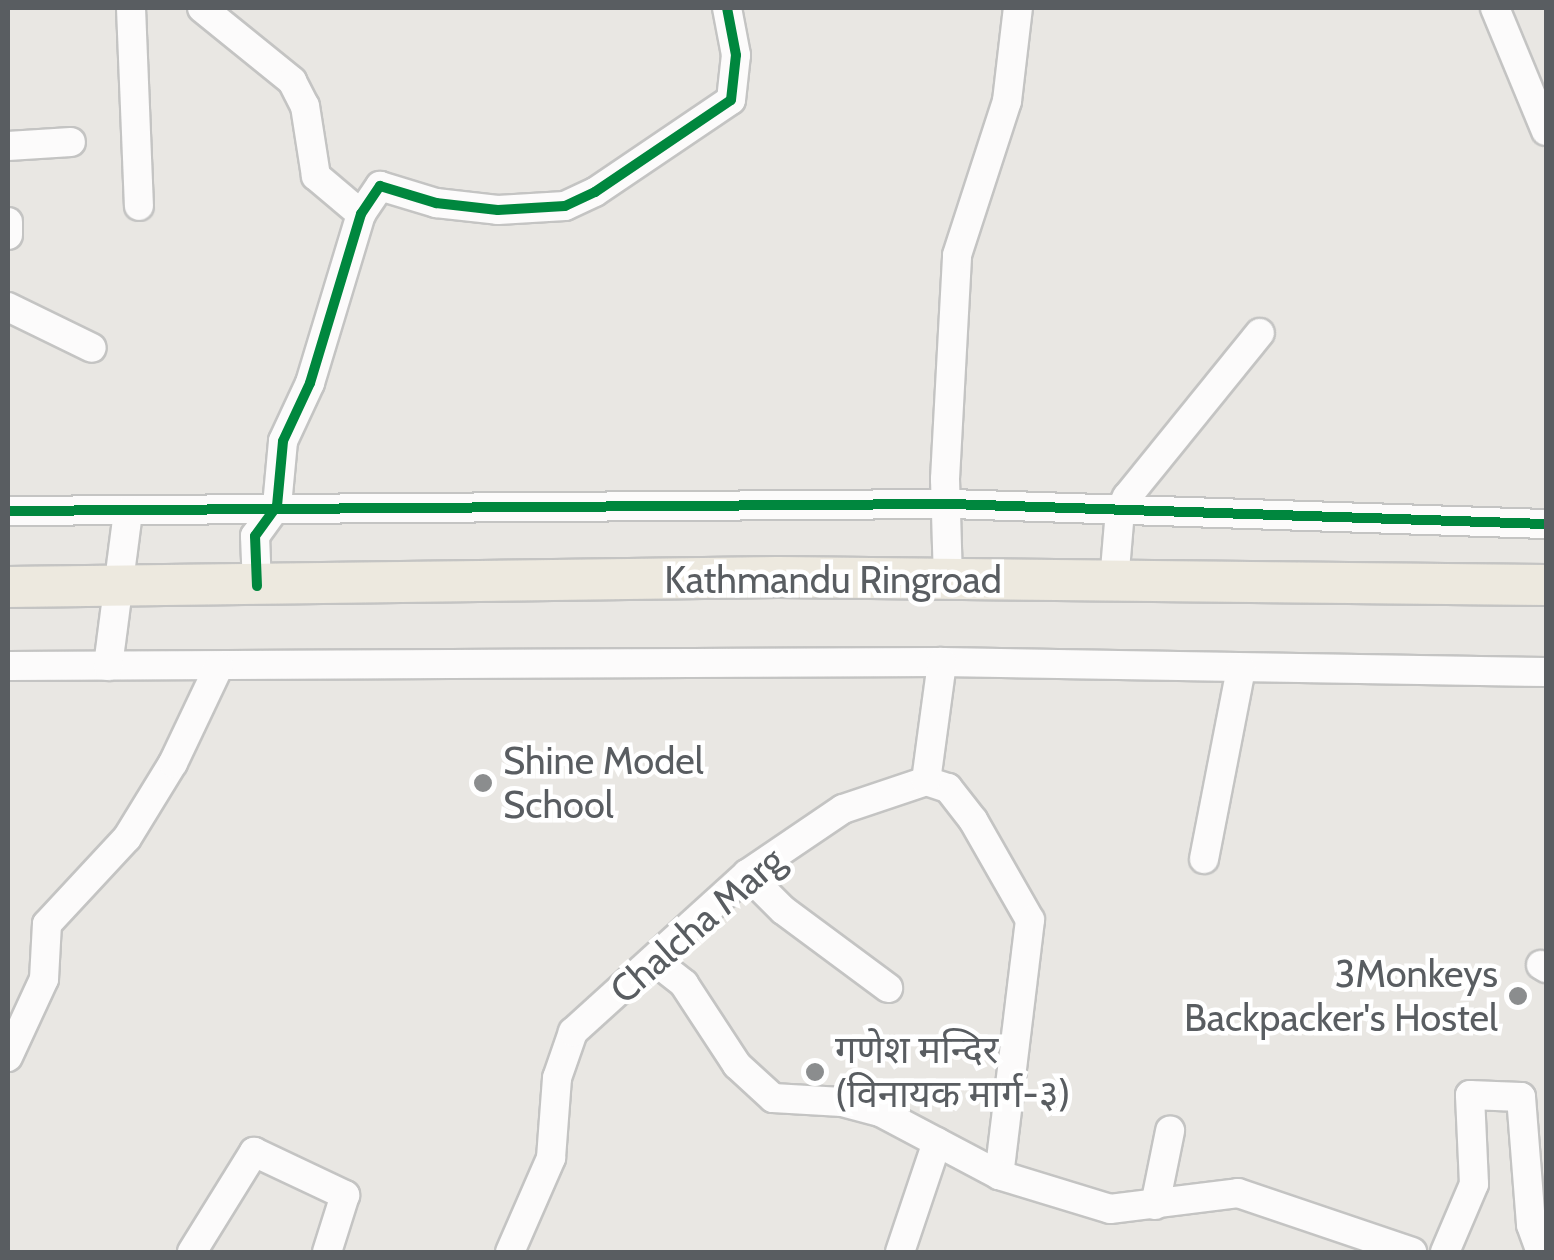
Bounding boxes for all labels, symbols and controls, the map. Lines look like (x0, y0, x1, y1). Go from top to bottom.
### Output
street label: Kathmandu Ringroad (664, 557, 1002, 603)
place label: Shine Model School (503, 738, 704, 828)
marker: Shine Model School (472, 772, 494, 794)
street label: Chalcha Marg (601, 837, 793, 1013)
place label: 3Monkeys Backpacker's Hostel (1184, 951, 1498, 1040)
marker: 3Monkeys Backpacker's Hostel (1507, 985, 1529, 1007)
place label: गणेश मन्दिर (विनायक मार्ग-३) (835, 1027, 1070, 1116)
marker: गणेश मन्दिर (विनायक मार्ग-३) (804, 1061, 826, 1083)

